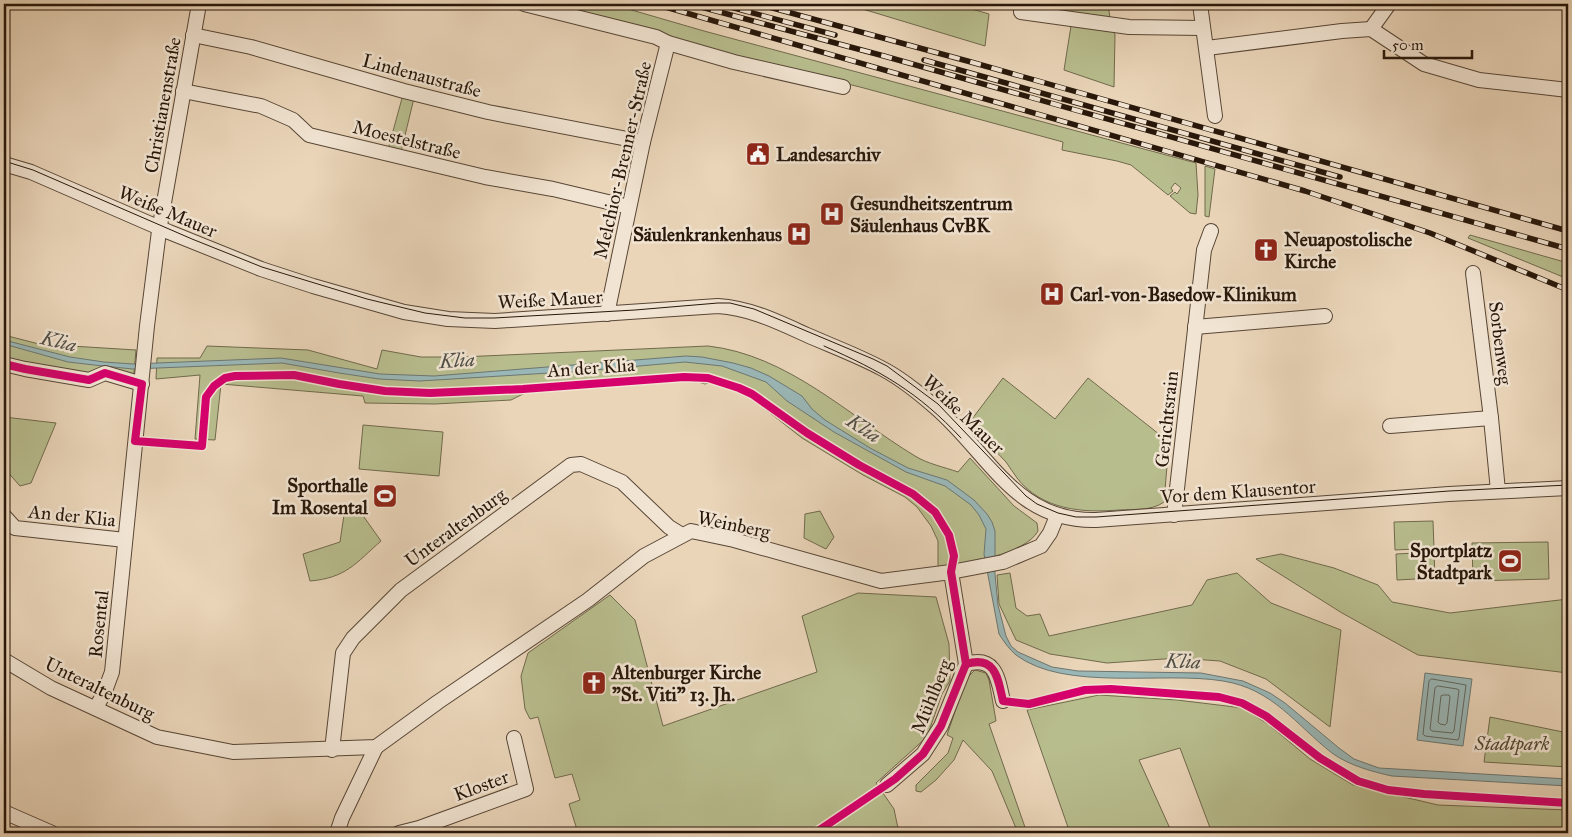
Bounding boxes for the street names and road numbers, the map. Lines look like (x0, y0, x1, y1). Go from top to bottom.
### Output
street label: Christianenstraße (139, 35, 186, 175)
street label: Lindenaustraße (360, 49, 484, 102)
street label: Melchior-Brenner-Straße (589, 59, 656, 261)
street label: Moestelstraße (351, 115, 463, 164)
street label: Weiße Mauer (115, 180, 221, 243)
street label: Weiße Mauer (497, 285, 604, 314)
street label: Sorbenweg (1483, 300, 1517, 386)
street label: An der Klia (545, 353, 637, 382)
street label: Weiße Mauer (918, 370, 1010, 460)
street label: Gerichtsrain (1150, 370, 1183, 468)
street label: Vor dem Klausentor (1159, 475, 1317, 508)
street label: Unteraltenburg (400, 483, 511, 573)
street label: An der Klia (26, 499, 118, 532)
street label: Weinberg (695, 506, 772, 544)
street label: Rosental (84, 588, 114, 659)
street label: Unteraltenburg (40, 652, 159, 726)
street label: Mühlberg (906, 655, 958, 737)
street label: Kloster (450, 765, 513, 806)

